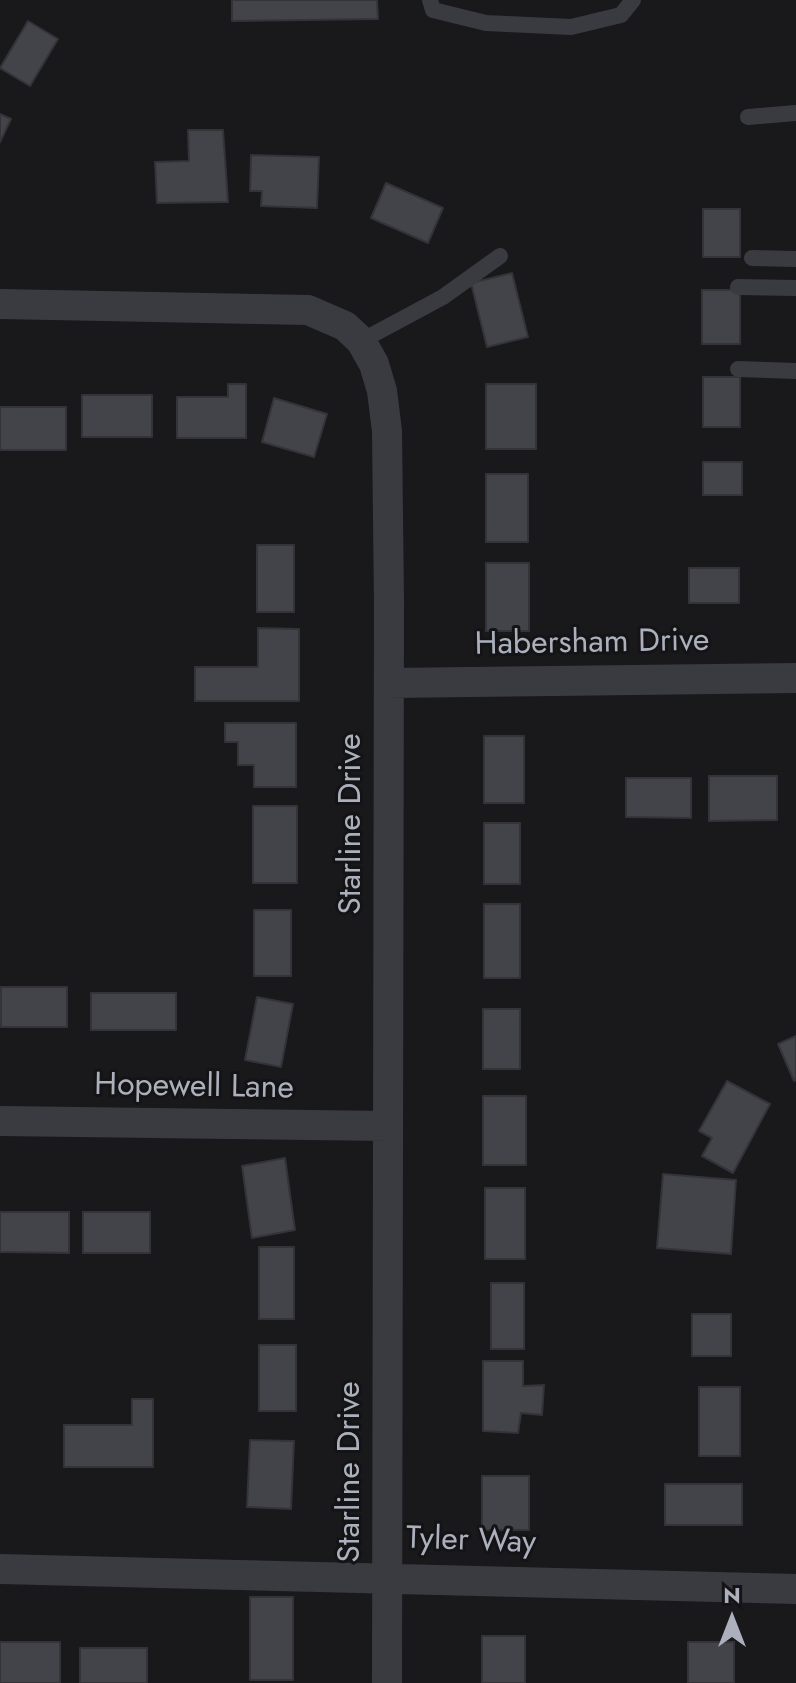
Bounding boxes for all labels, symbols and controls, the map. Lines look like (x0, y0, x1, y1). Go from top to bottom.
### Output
street label: Habersham Drive (474, 623, 710, 665)
street label: Starline Drive (333, 733, 371, 915)
street label: Hopewell Lane (94, 1067, 294, 1109)
street label: Starline Drive (332, 1381, 370, 1563)
street label: Tyler Way (405, 1521, 537, 1563)
north arrow (692, 1579, 772, 1659)
text: N (723, 1579, 741, 1611)

